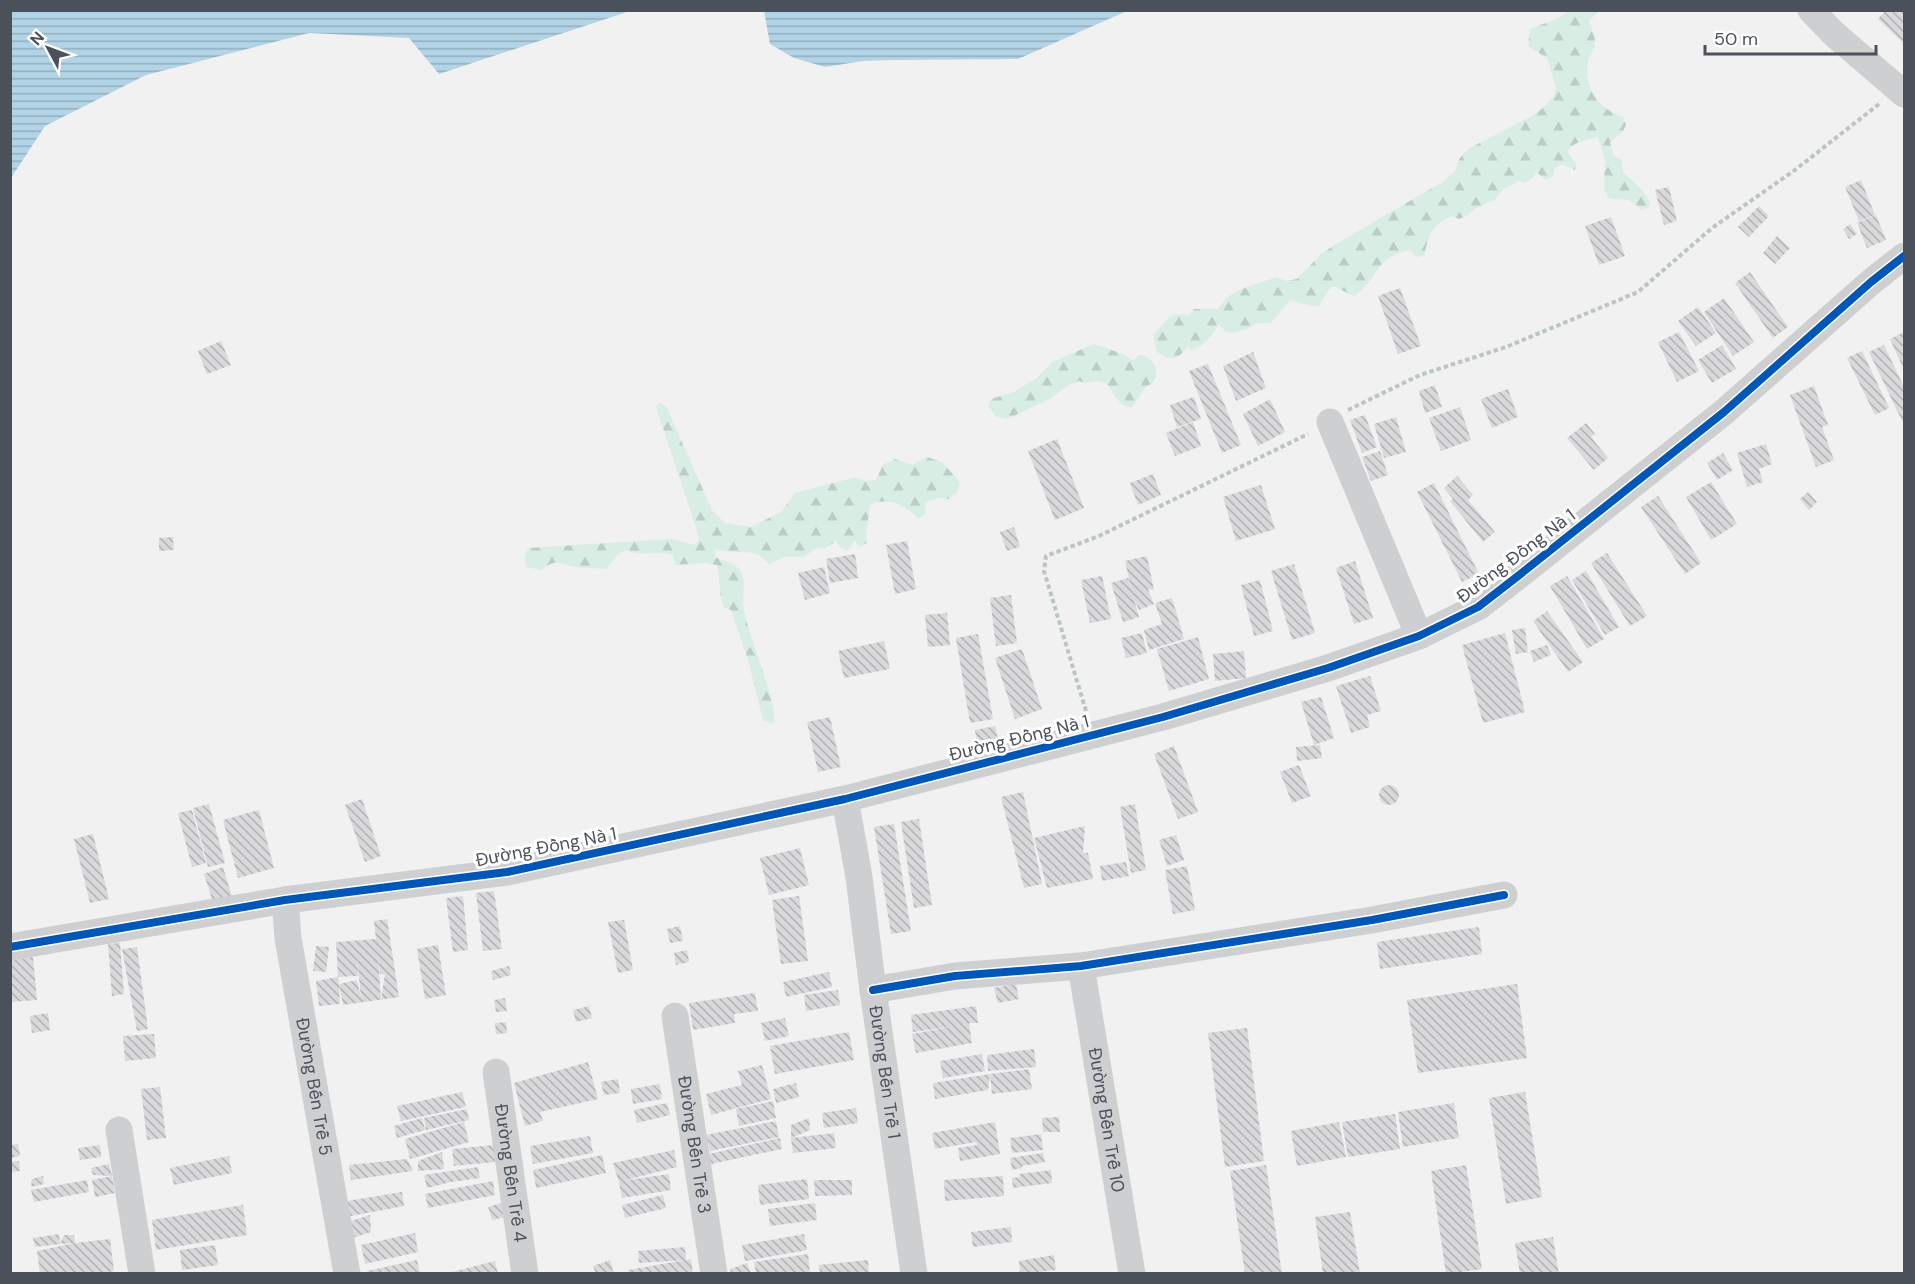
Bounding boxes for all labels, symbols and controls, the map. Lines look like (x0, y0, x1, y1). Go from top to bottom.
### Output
north arrow (18, 18, 78, 78)
scale bar (1705, 18, 1876, 56)
text: N (25, 27, 49, 50)
text: 50 m (1714, 27, 1758, 51)
street label: Đường Đồng Nà 1 (1452, 503, 1580, 609)
street label: Đường Đồng Nà 1 (947, 709, 1091, 767)
street label: Đường Đồng Nà 1 (474, 822, 618, 872)
street label: Đường Bến Trễ 1 (863, 1004, 906, 1140)
street label: Đường Bến Trễ 5 (290, 1016, 338, 1157)
street label: Đường Bến Trễ 10 (1083, 1046, 1130, 1194)
street label: Đường Bến Trễ 3 (672, 1074, 717, 1215)
street label: Đường Bến Trễ 4 (489, 1102, 532, 1244)

